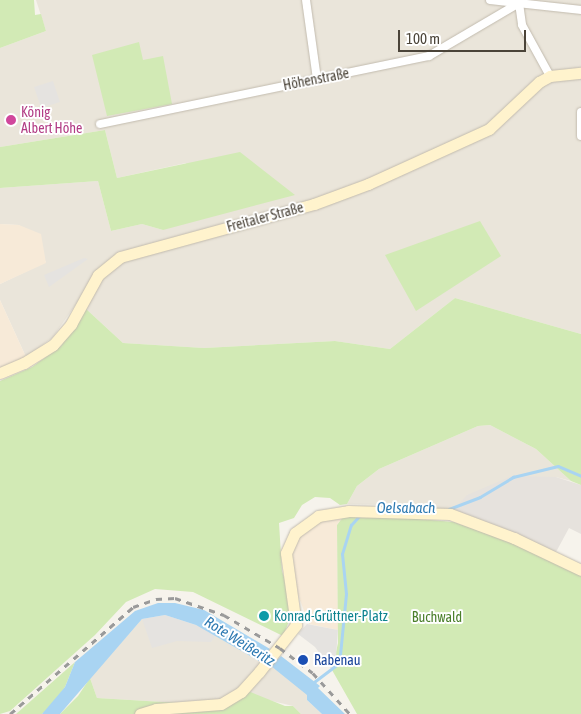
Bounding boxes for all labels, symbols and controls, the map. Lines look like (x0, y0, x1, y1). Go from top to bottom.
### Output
scale bar (401, 20, 528, 52)
text: 100 m (406, 30, 440, 47)
street label: Höhenstraße (282, 64, 350, 94)
place label: König Albert Höhe (21, 104, 82, 136)
marker: König Albert Höhe (5, 114, 17, 126)
street label: Freitaler Straße (225, 199, 305, 235)
water label: Oelsabach (377, 499, 435, 517)
place label: Konrad-Grüttner-Platz (274, 608, 388, 624)
park label: Buchwald (412, 609, 462, 625)
marker: Konrad-Grüttner-Platz (258, 610, 270, 622)
water label: Rote Weißeritz (201, 612, 279, 670)
place label: Rabenau (314, 652, 361, 668)
marker: Rabenau (296, 653, 310, 667)

